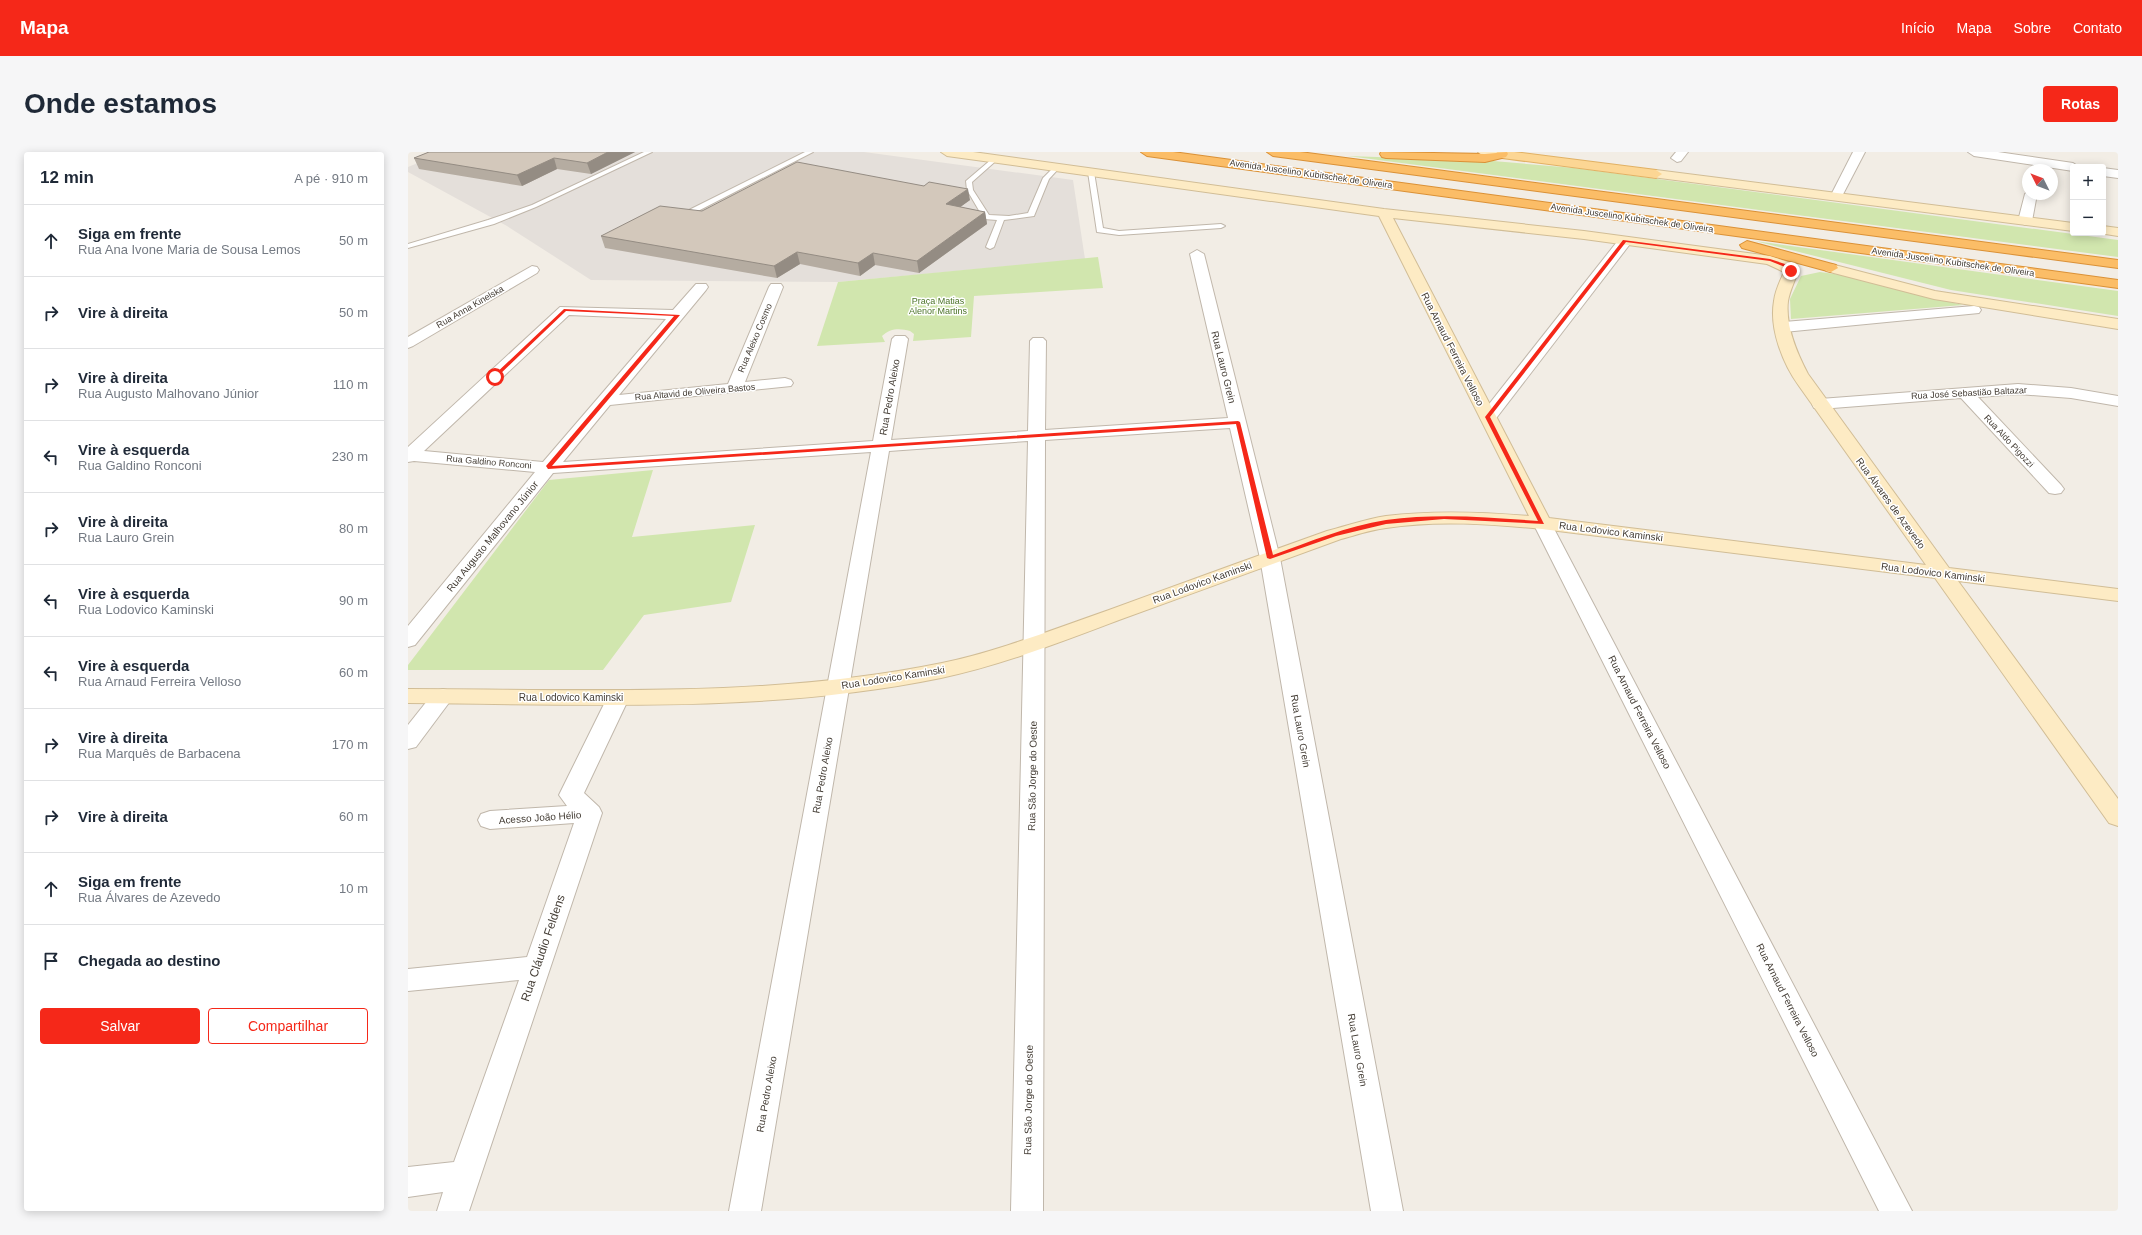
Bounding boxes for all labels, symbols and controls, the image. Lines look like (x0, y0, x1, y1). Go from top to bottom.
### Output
text: Mapa (20, 17, 69, 38)
text: Início (1901, 20, 1935, 36)
text: Mapa (1957, 20, 1992, 36)
text: Sobre (2014, 20, 2051, 36)
text: Contato (2073, 20, 2122, 36)
button: Rotas (2043, 86, 2118, 122)
text: Onde estamos (24, 88, 217, 119)
street label: Avenida Juscelino Kubitschek de Oliveira (1229, 158, 1393, 190)
north arrow (2022, 164, 2058, 200)
map controls (2070, 164, 2106, 236)
button: + (2070, 164, 2106, 200)
text: 12 min (40, 168, 94, 187)
text: A pé · 910 m (294, 171, 368, 186)
button: − (2070, 200, 2106, 236)
street label: Avenida Juscelino Kubitschek de Oliveira (1550, 202, 1714, 234)
text: Siga em frente (78, 225, 181, 242)
icon: ahead (40, 230, 62, 252)
text: 50 m (339, 233, 368, 248)
text: Rua Ana Ivone Maria de Sousa Lemos (78, 242, 301, 257)
street label: Avenida Juscelino Kubitschek de Oliveira (1871, 246, 2035, 278)
route end (1782, 262, 1800, 280)
street label: Rua Anna Kinelska (435, 284, 505, 330)
street label: Rua Arnaud Ferreira Velloso (1419, 291, 1486, 408)
park label: Praça Matias Alenor Martins (909, 296, 968, 316)
icon: right (40, 302, 62, 324)
street label: Rua Aleixo Cosmo (736, 302, 774, 374)
text: Vire à direita (78, 304, 168, 321)
text: 50 m (339, 305, 368, 320)
street label: Rua Lauro Grein (1209, 330, 1238, 404)
street label: Rua Pedro Aleixo (877, 358, 902, 436)
route start (486, 368, 504, 386)
text: Vire à direita (78, 369, 168, 386)
icon: right (40, 374, 62, 396)
text: 110 m (333, 377, 368, 392)
street label: Rua Altavid de Oliveira Bastos (634, 382, 756, 402)
street label: Rua José Sebastião Baltazar (1911, 385, 2027, 401)
text: Rua Augusto Malhovano Júnior (78, 386, 259, 401)
street label: Rua Aldo Pigozzi (1982, 413, 2036, 469)
text: Vire à esquerda (78, 441, 189, 458)
icon: left (40, 446, 62, 468)
text: 230 m (332, 449, 368, 464)
street label: Rua Galdino Ronconi (446, 453, 532, 471)
street label: Rua Álvares de Azevedo (1854, 455, 1928, 551)
text: Rua Galdino Ronconi (78, 458, 202, 473)
street label: Rua Augusto Malhovano Júnior (444, 478, 541, 594)
text: Vire à direita (78, 513, 168, 530)
icon: right (40, 518, 62, 540)
street label: Rua Lodovico Kaminski (1558, 520, 1663, 543)
text: 80 m (339, 521, 368, 536)
text: Rua Lauro Grein (78, 530, 174, 545)
street label: Rua Lodovico Kaminski (1151, 559, 1253, 606)
street label: Rua Lodovico Kaminski (1880, 561, 1985, 584)
text: Vire à esquerda (78, 585, 189, 602)
icon: left (40, 590, 62, 612)
text: 90 m (339, 593, 368, 608)
text: Rua Lodovico Kaminski (78, 602, 214, 617)
street label: Rua Arnaud Ferreira Velloso (1606, 654, 1673, 771)
text: Vire à esquerda (78, 657, 189, 674)
icon: left (40, 662, 62, 684)
street label: Rua Lodovico Kaminski (841, 664, 946, 691)
text: 60 m (339, 665, 368, 680)
text: Rua Arnaud Ferreira Velloso (78, 674, 241, 689)
street label: Rua Lodovico Kaminski (519, 692, 623, 703)
street label: Rua Lauro Grein (1289, 694, 1312, 768)
street label: Rua São Jorge do Oeste (1026, 720, 1039, 831)
text: Vire à direita (78, 729, 168, 746)
icon: right (40, 734, 62, 756)
street label: Rua Pedro Aleixo (810, 736, 835, 814)
text: 170 m (332, 737, 368, 752)
text: Rua Marquês de Barbacena (78, 746, 241, 761)
icon: right (40, 806, 62, 828)
text: Vire à direita (78, 808, 168, 825)
text: 60 m (339, 809, 368, 824)
street label: Acesso João Hélio (498, 809, 582, 826)
text: Siga em frente (78, 873, 181, 890)
icon: ahead (40, 878, 62, 900)
text: 10 m (339, 881, 368, 896)
text: Rua Álvares de Azevedo (78, 890, 220, 905)
street label: Rua Cláudio Feldens (518, 893, 568, 1003)
street label: Rua Arnaud Ferreira Velloso (1754, 942, 1821, 1059)
icon: arrive (40, 950, 62, 972)
text: Chegada ao destino (78, 952, 221, 969)
button: Salvar (40, 1008, 200, 1044)
button: Compartilhar (208, 1008, 368, 1044)
street label: Rua Lauro Grein (1346, 1013, 1369, 1087)
street label: Rua São Jorge do Oeste (1022, 1044, 1035, 1155)
street label: Rua Pedro Aleixo (754, 1055, 779, 1133)

